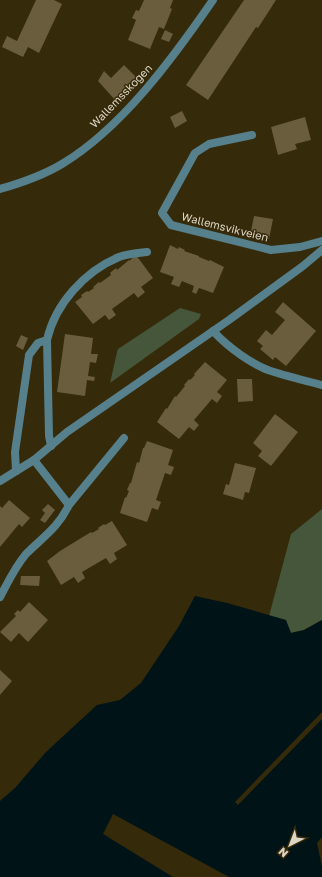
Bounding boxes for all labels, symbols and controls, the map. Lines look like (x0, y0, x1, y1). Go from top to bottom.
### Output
street label: Wallemsskogen (87, 61, 154, 130)
street label: Wallemsvikveien (180, 209, 270, 244)
north arrow (270, 825, 310, 865)
text: N (276, 845, 290, 860)

